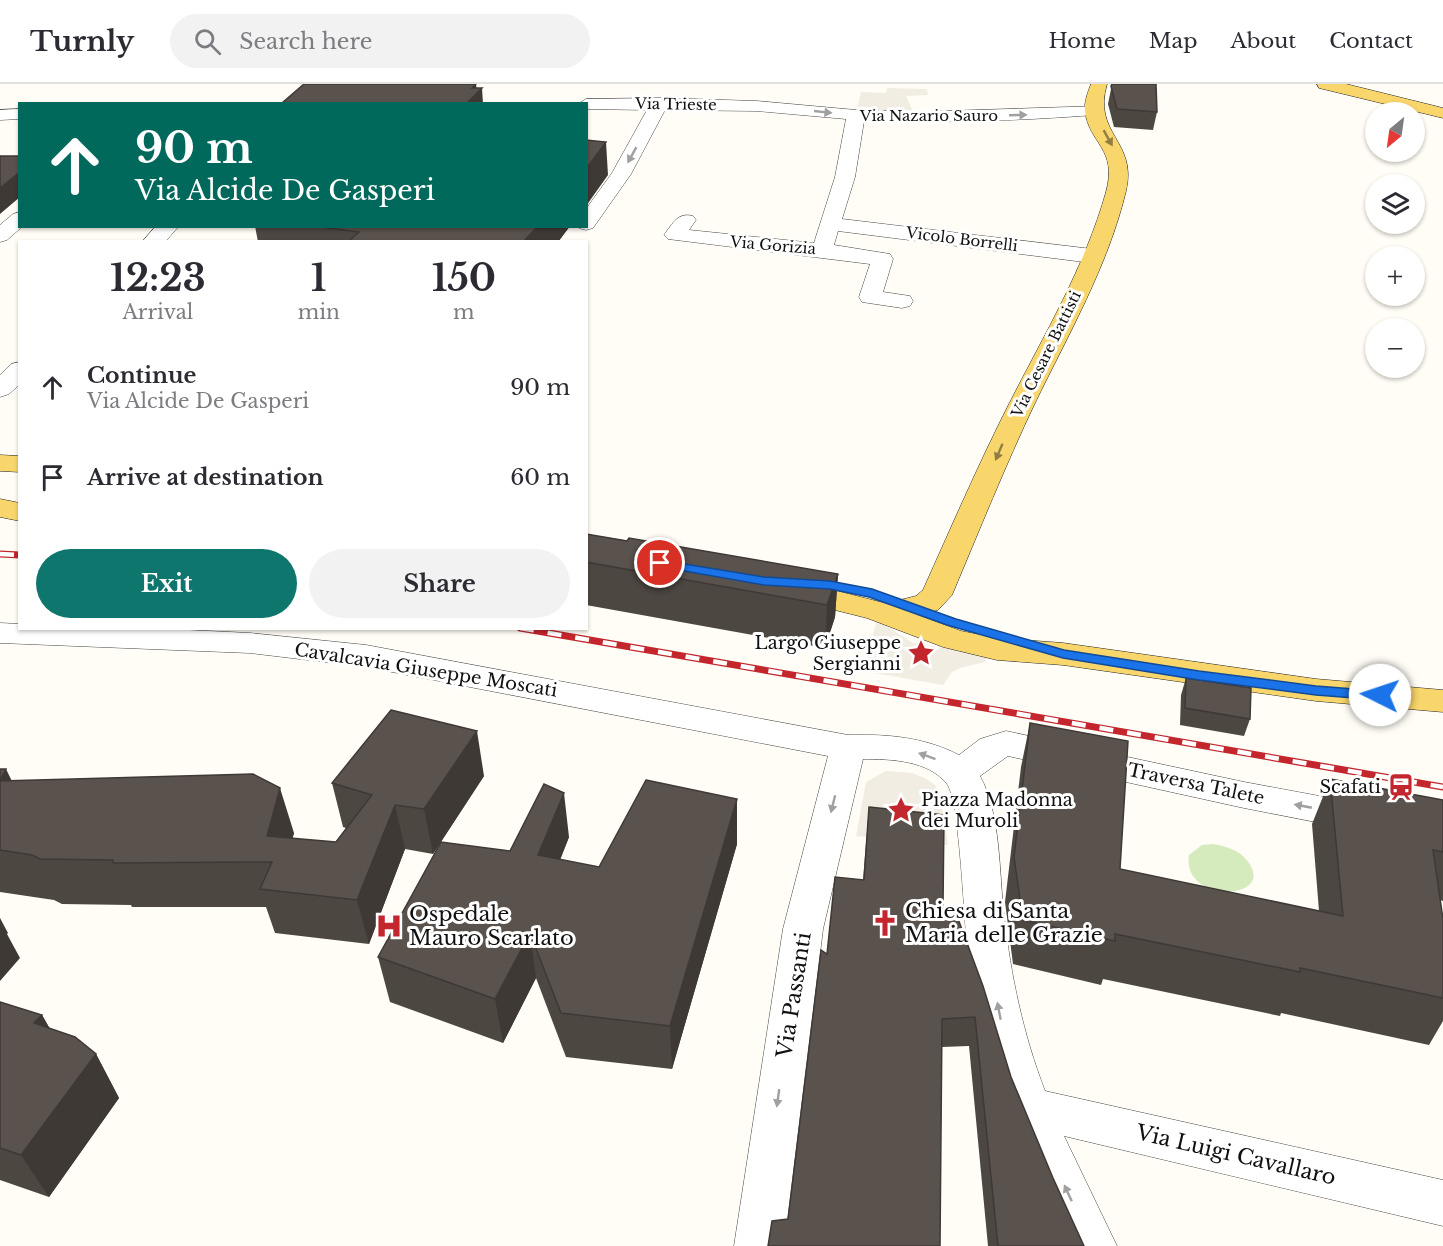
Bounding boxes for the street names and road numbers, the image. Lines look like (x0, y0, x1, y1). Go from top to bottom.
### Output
street label: Via Trieste (634, 94, 717, 114)
street label: Via Nazario Sauro (859, 106, 998, 125)
street label: Vicolo Borrelli (904, 223, 1019, 255)
street label: Via Gorizia (728, 232, 817, 258)
street label: Via Cesare Battisti (1007, 288, 1085, 421)
street label: Cavalcavia Giuseppe Moscati (293, 638, 559, 702)
street label: Traversa Talete (1126, 759, 1266, 809)
street label: Via Passanti (771, 930, 817, 1061)
street label: Via Luigi Cavallaro (1133, 1119, 1338, 1191)

